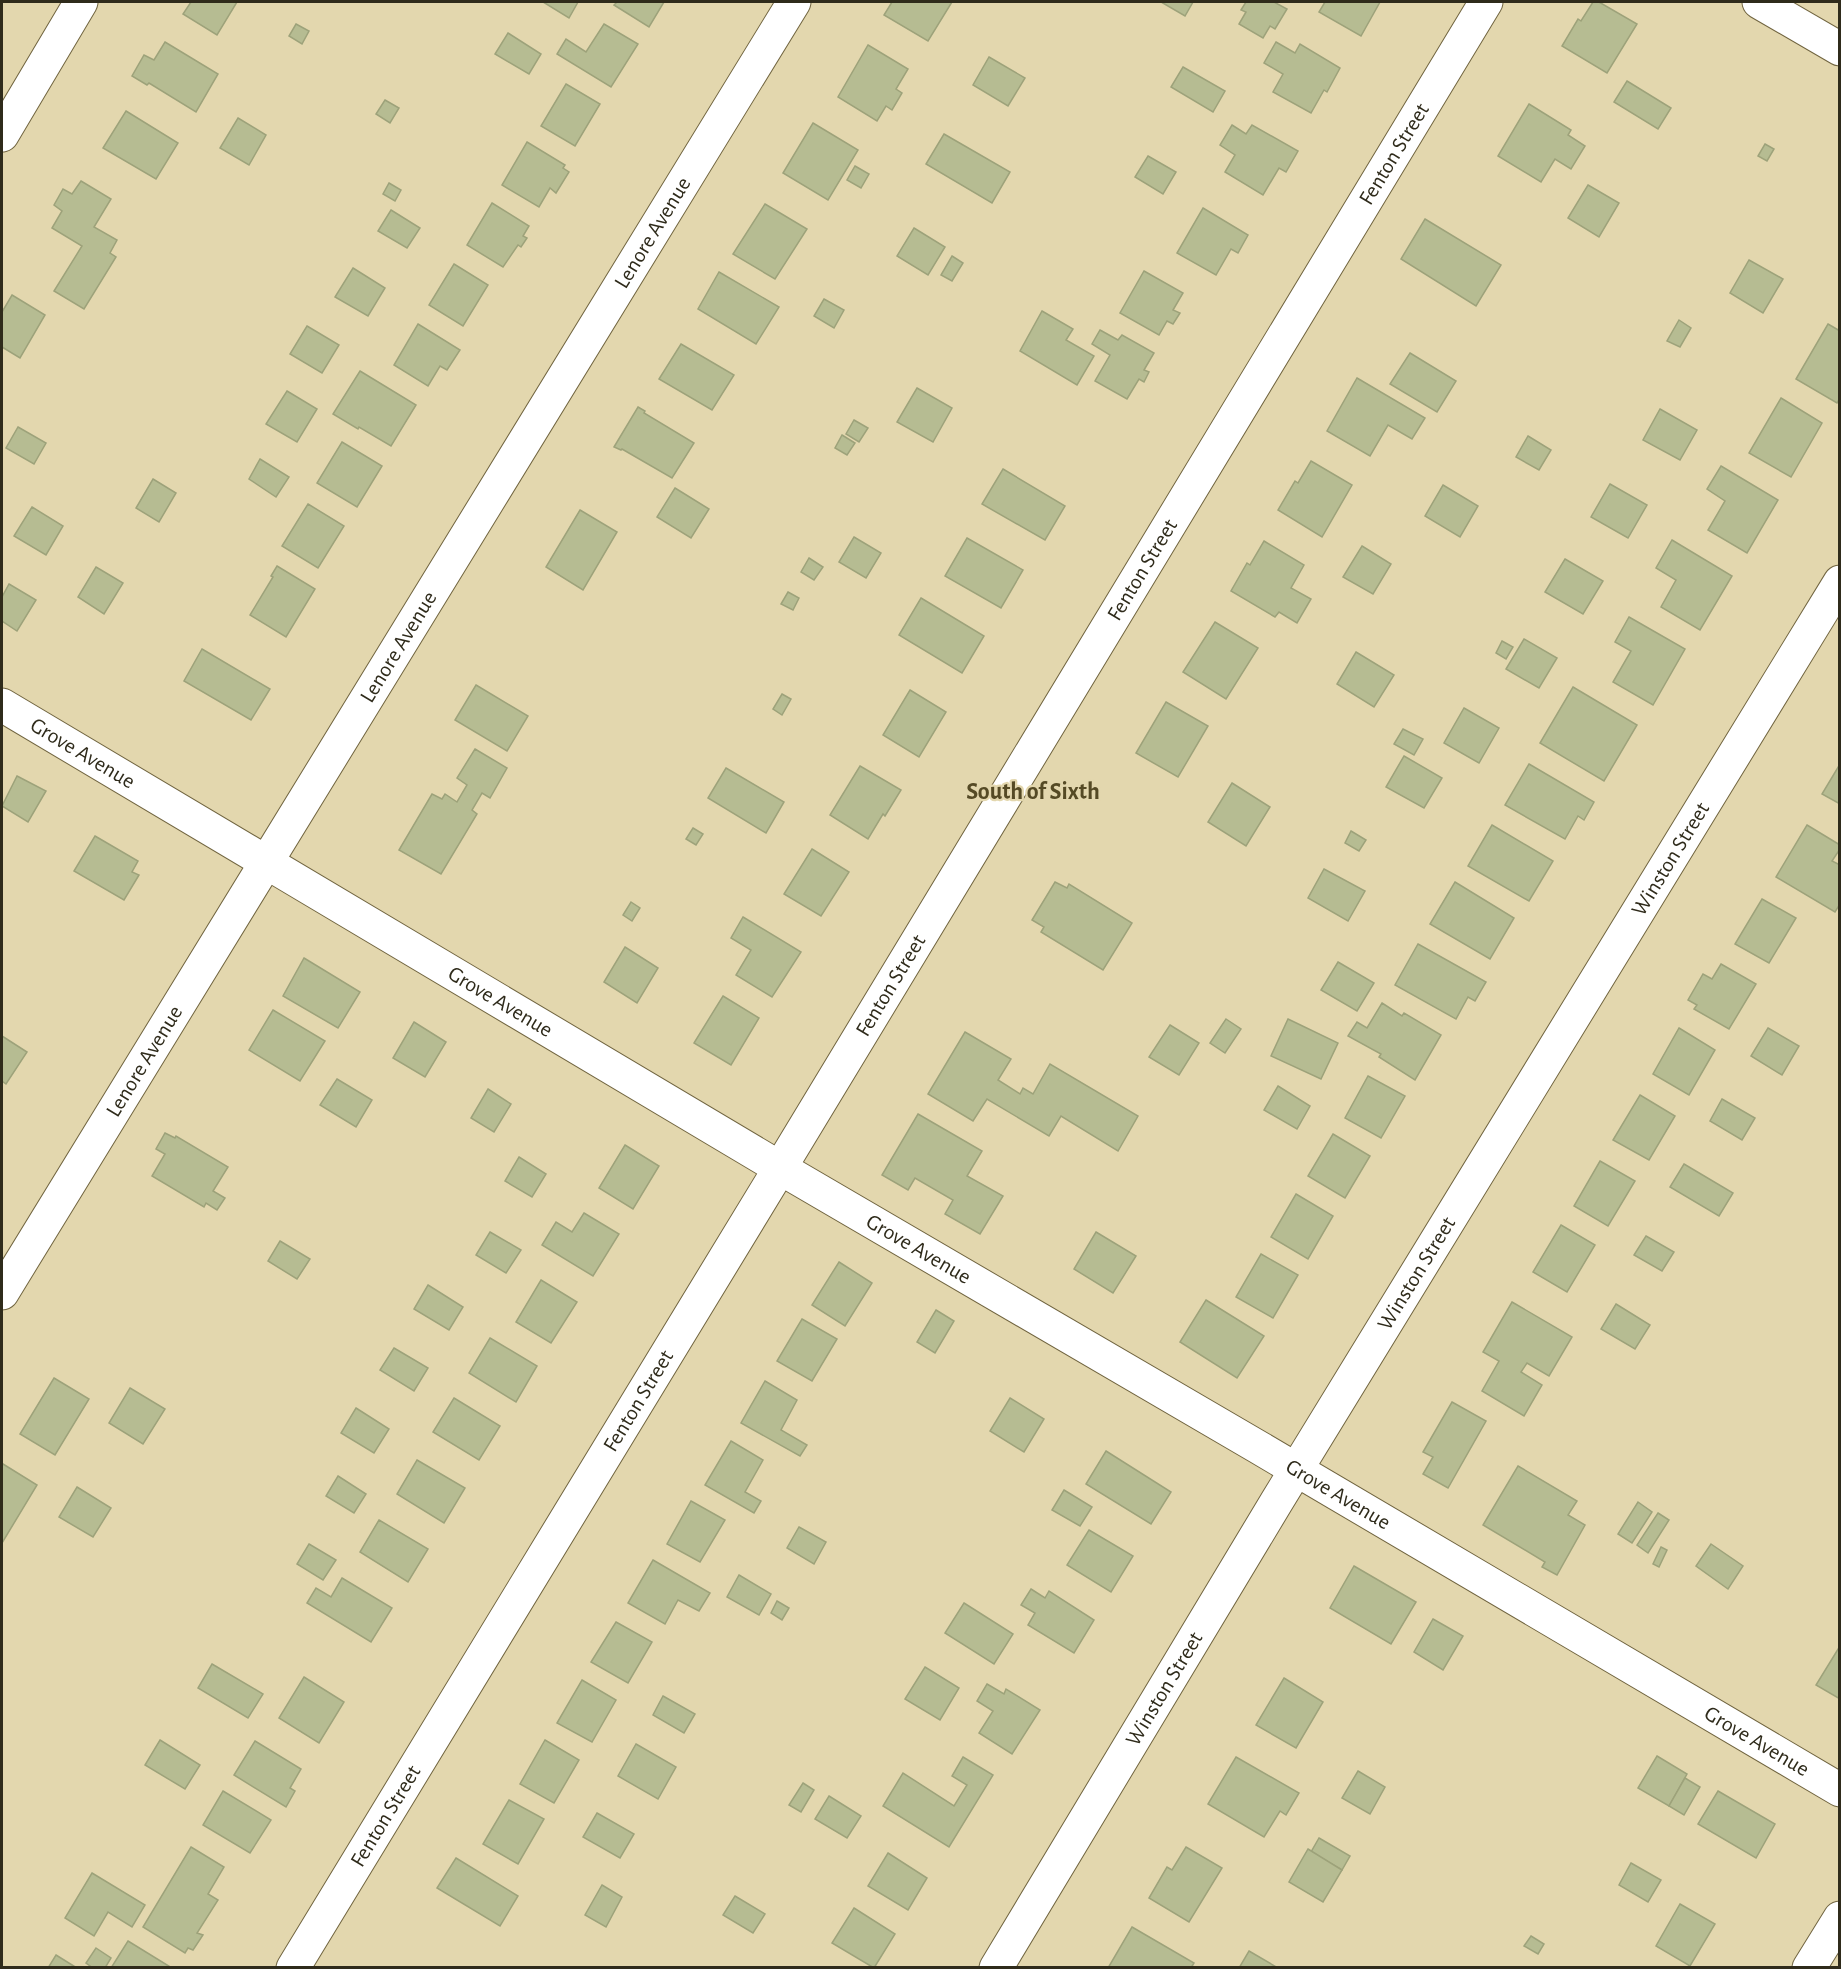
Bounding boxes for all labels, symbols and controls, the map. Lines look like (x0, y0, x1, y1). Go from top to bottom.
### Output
street label: Fenton Street (1355, 99, 1433, 209)
street label: Lenore Avenue (610, 173, 695, 292)
street label: Fenton Street (1103, 515, 1181, 624)
street label: Lenore Avenue (356, 587, 441, 706)
street label: Grove Avenue (27, 714, 139, 793)
district label: South of Sixth (966, 780, 1100, 804)
street label: Winston Street (1627, 798, 1713, 920)
street label: Fenton Street (851, 931, 930, 1040)
street label: Grove Avenue (444, 962, 556, 1041)
street label: Lenore Avenue (102, 1002, 187, 1121)
street label: Grove Avenue (863, 1210, 975, 1288)
street label: Winston Street (1373, 1213, 1459, 1334)
street label: Fenton Street (599, 1346, 677, 1455)
street label: Grove Avenue (1282, 1455, 1394, 1534)
street label: Winston Street (1121, 1628, 1207, 1749)
street label: Grove Avenue (1701, 1702, 1813, 1780)
street label: Fenton Street (346, 1761, 425, 1871)

